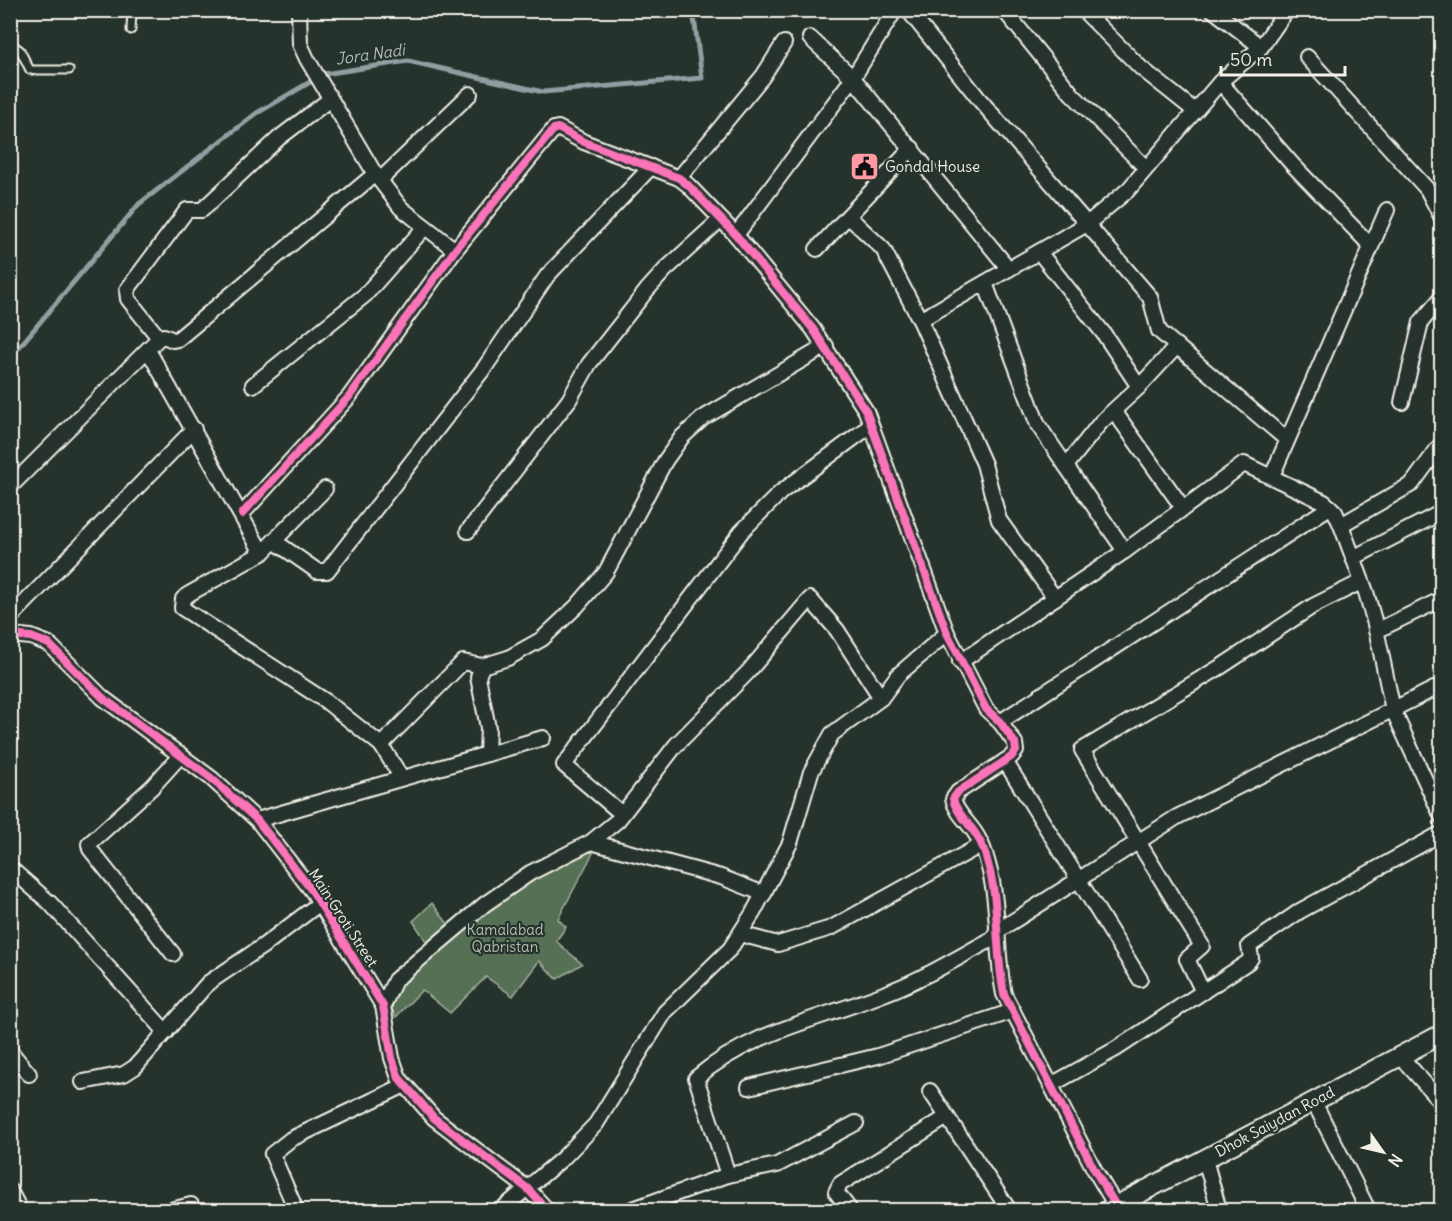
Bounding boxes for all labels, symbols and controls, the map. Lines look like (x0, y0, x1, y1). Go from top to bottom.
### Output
water label: Jora Nadi (334, 39, 408, 69)
scale bar (1221, 39, 1346, 77)
text: 50 m (1230, 48, 1272, 71)
public building icon: Gondal House (848, 151, 880, 183)
place label: Gondal House (885, 157, 980, 176)
street label: Main Groti Street (305, 865, 382, 970)
park label: Kamalabad Qabristan (467, 920, 544, 956)
street label: Dhok Saiydan Road (1212, 1082, 1338, 1161)
north arrow (1353, 1122, 1413, 1182)
text: N (1384, 1150, 1407, 1171)

